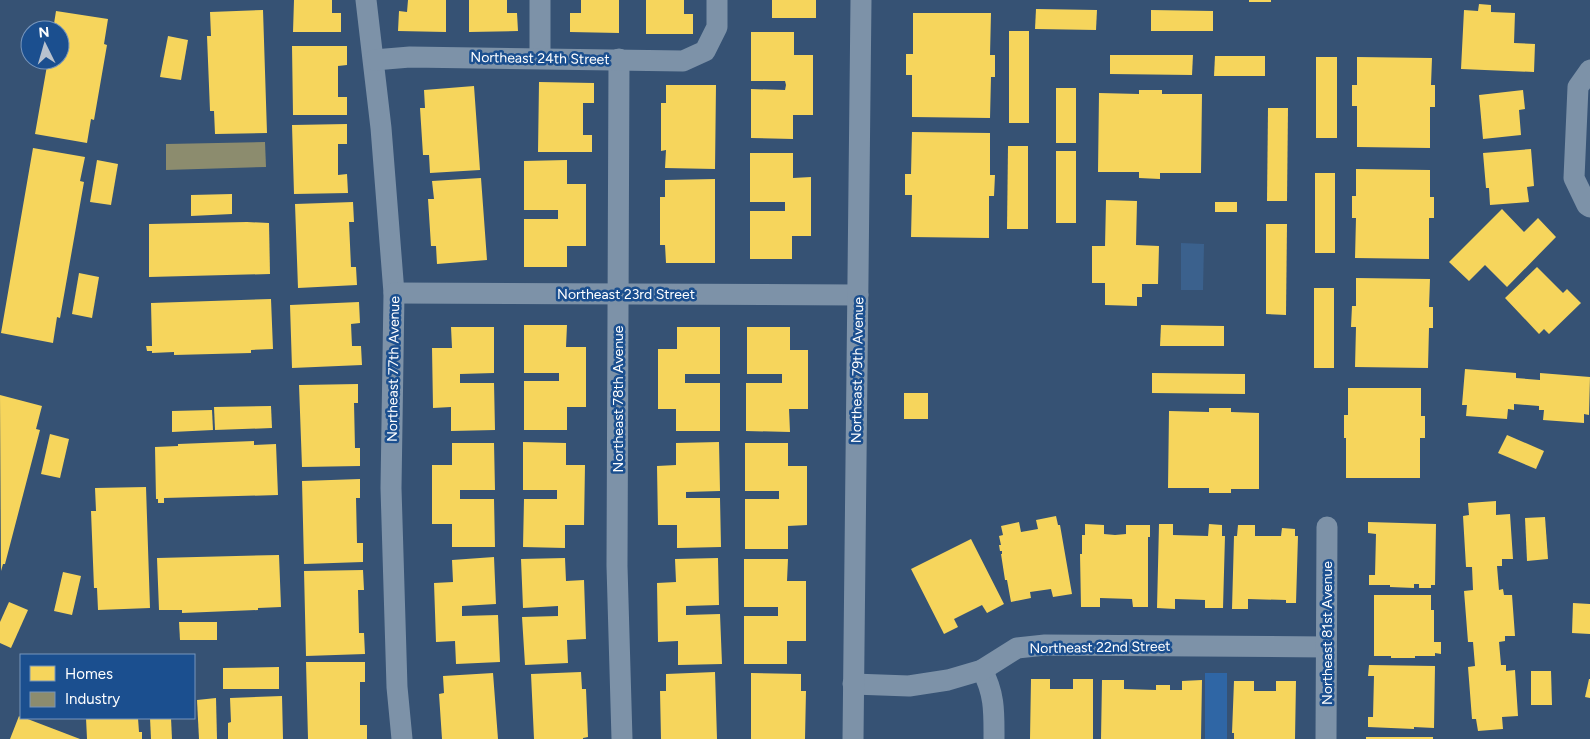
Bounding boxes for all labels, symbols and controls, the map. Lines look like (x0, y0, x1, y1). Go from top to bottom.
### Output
north arrow (20, 20, 70, 70)
text: N (38, 24, 50, 41)
street label: Northeast 24th Street (470, 49, 610, 68)
street label: Northeast 23rd Street (557, 286, 695, 303)
street label: Northeast 77th Avenue (384, 296, 403, 442)
street label: Northeast 79th Avenue (848, 296, 867, 443)
street label: Northeast 78th Avenue (610, 325, 627, 472)
street label: Northeast 81st Avenue (1319, 561, 1336, 705)
street label: Northeast 22nd Street (1029, 638, 1171, 657)
legend (20, 654, 195, 719)
text: Homes (65, 665, 113, 683)
text: Industry (65, 690, 120, 708)

